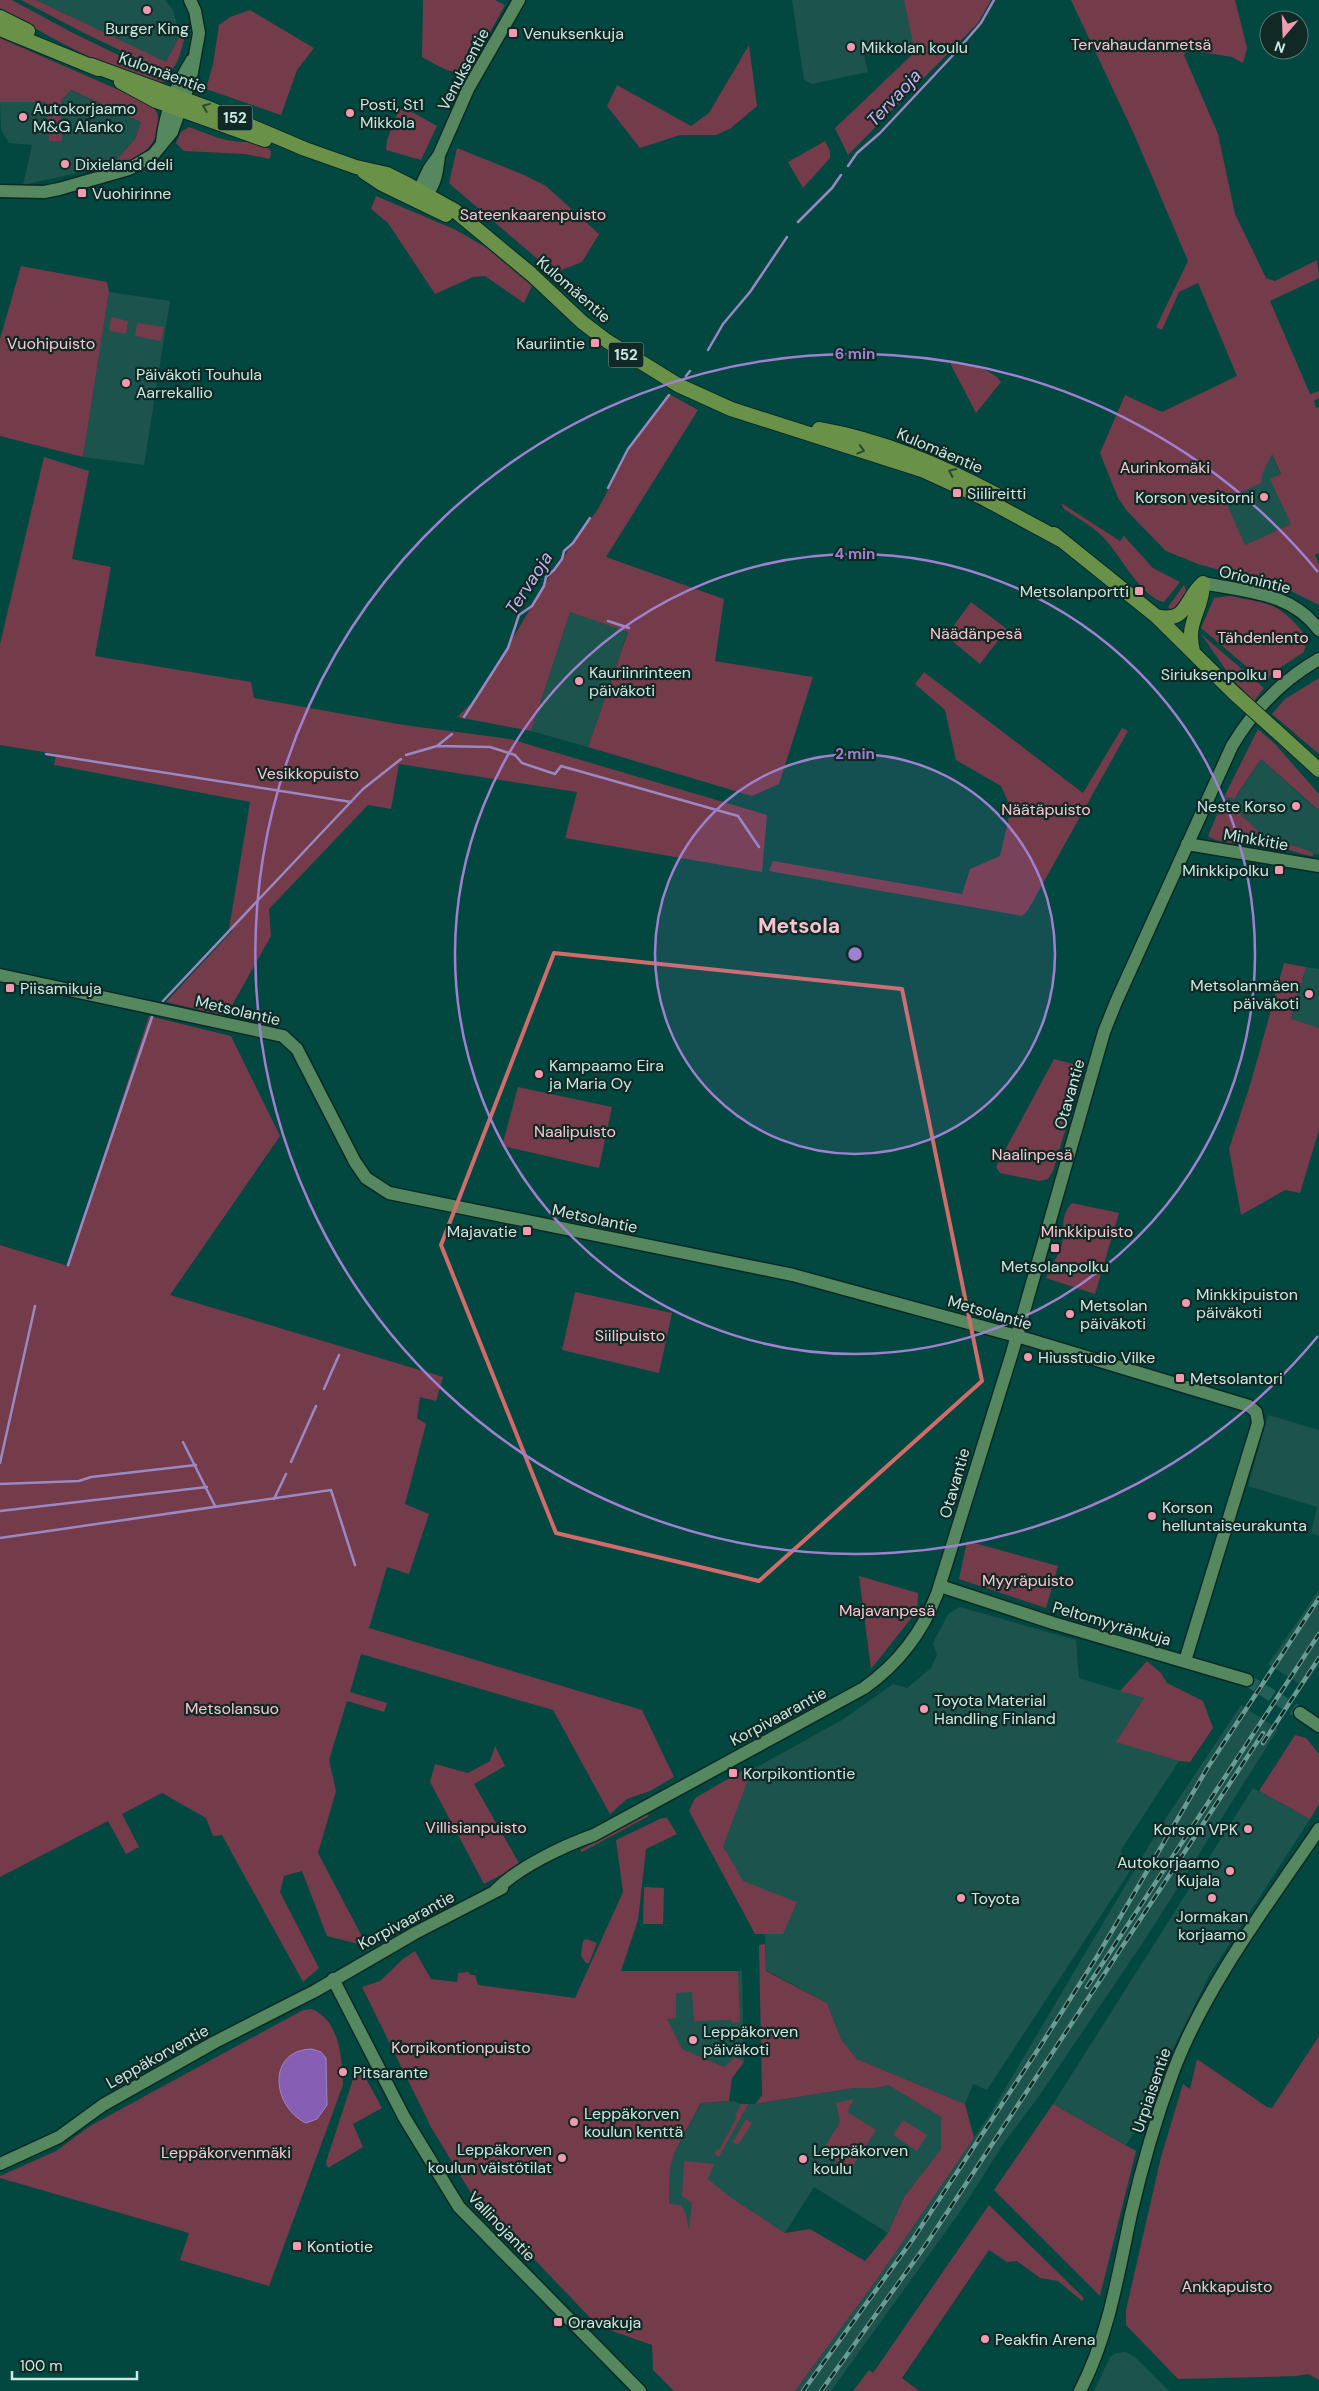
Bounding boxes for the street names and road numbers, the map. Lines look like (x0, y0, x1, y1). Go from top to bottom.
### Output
street label: Venuksentie (433, 24, 494, 114)
street label: Kulomäentie (116, 47, 210, 98)
road number: 152 (218, 106, 252, 130)
street label: Kulomäentie (532, 251, 615, 327)
road number: 152 (608, 342, 644, 368)
street label: Kulomäentie (893, 423, 986, 478)
street label: Orionintie (1217, 560, 1293, 599)
street label: Minkkitie (1222, 823, 1290, 856)
street label: Metsolantie (193, 991, 283, 1030)
street label: Otavantie (1049, 1057, 1090, 1132)
street label: Metsolantie (550, 1199, 639, 1238)
street label: Metsolantie (945, 1290, 1034, 1335)
street label: Otavantie (934, 1446, 975, 1521)
street label: Peltomyyränkuja (1050, 1597, 1174, 1650)
street label: Korpivaarantie (726, 1682, 830, 1751)
street label: Korpivaarantie (354, 1886, 458, 1955)
street label: Leppäkorventie (102, 2020, 212, 2093)
street label: Urpiaisentie (1127, 2045, 1176, 2135)
street label: Vallinojantie (463, 2187, 540, 2266)

